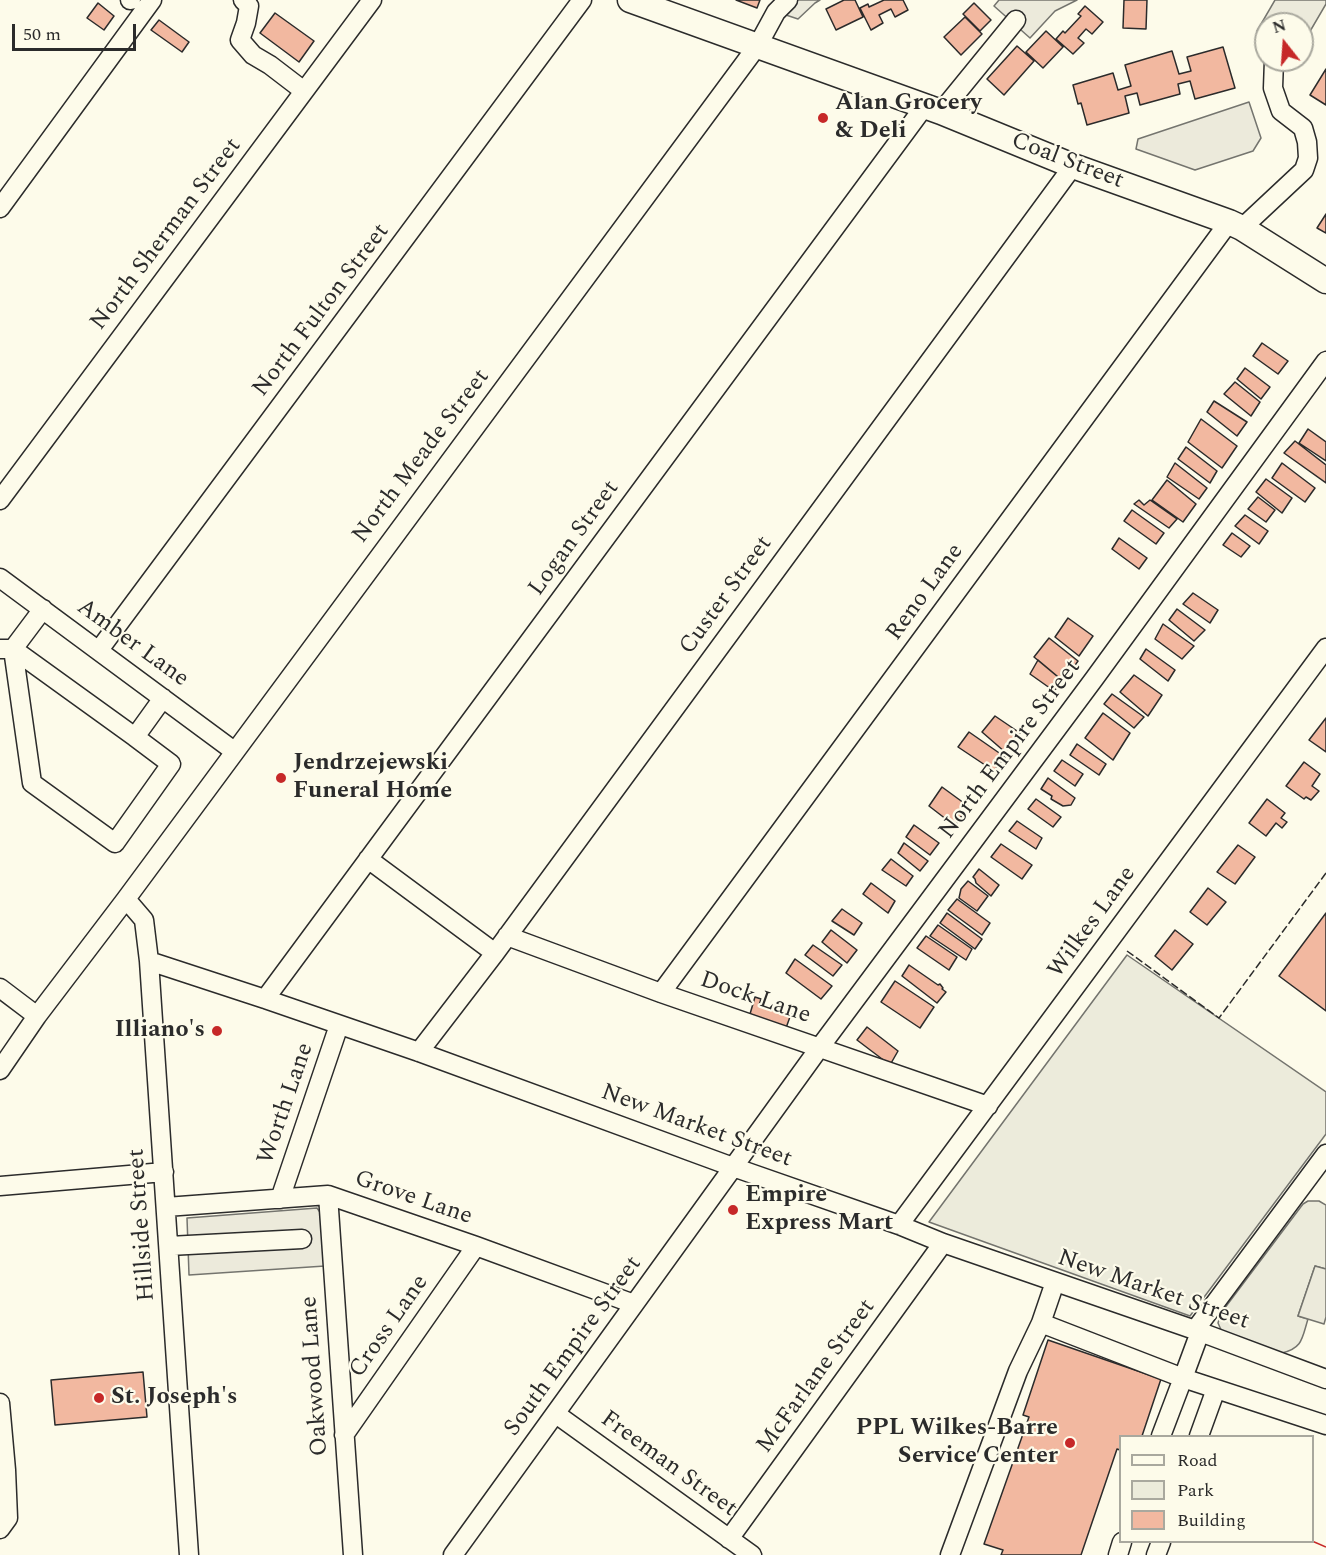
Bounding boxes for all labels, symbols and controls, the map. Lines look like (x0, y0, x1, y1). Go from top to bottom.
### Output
scale bar (15, 12, 140, 50)
north arrow (1254, 12, 1314, 72)
text: N (1270, 13, 1289, 40)
text: 50 m (23, 21, 61, 48)
place label: Alan Grocery & Deli (835, 90, 982, 146)
marker: Alan Grocery & Deli (816, 111, 830, 125)
street label: Coal Street (1007, 127, 1127, 197)
street label: North Sherman Street (85, 133, 249, 337)
street label: North Fulton Street (247, 219, 397, 403)
street label: North Meade Street (347, 364, 497, 550)
street label: Logan Street (523, 476, 627, 602)
street label: Custer Street (674, 531, 780, 661)
street label: Reno Lane (881, 539, 971, 647)
street label: Amber Lane (70, 594, 194, 694)
street label: North Empire Street (934, 654, 1088, 846)
place label: Jendrzejewski Funeral Home (293, 750, 452, 806)
marker: Jendrzejewski Funeral Home (274, 771, 288, 785)
street label: Wilkes Lane (1043, 861, 1143, 985)
street label: Dock Lane (696, 967, 814, 1031)
place label: Illiano's (115, 1017, 205, 1045)
marker: Illiano's (210, 1024, 224, 1038)
street label: Worth Lane (253, 1040, 321, 1168)
street label: New Market Street (597, 1079, 795, 1175)
street label: Hillside Street (123, 1148, 163, 1302)
street label: Grove Lane (350, 1165, 476, 1233)
place label: Empire Express Mart (745, 1182, 893, 1238)
marker: Empire Express Mart (726, 1203, 740, 1217)
street label: New Market Street (1053, 1245, 1253, 1337)
street label: South Empire Street (499, 1251, 649, 1443)
street label: Cross Lane (344, 1270, 436, 1384)
street label: McFarlane Street (751, 1294, 883, 1460)
street label: Oakwood Lane (296, 1295, 336, 1457)
place label: St. Joseph's (111, 1384, 237, 1412)
marker: St. Joseph's (92, 1391, 106, 1405)
street label: Freeman Street (594, 1406, 742, 1524)
place label: PPL Wilkes-Barre Service Center (856, 1415, 1058, 1471)
legend (1119, 1435, 1314, 1543)
marker: PPL Wilkes-Barre Service Center (1063, 1436, 1077, 1450)
text: Road (1177, 1447, 1218, 1474)
text: Park (1177, 1477, 1214, 1504)
text: Building (1177, 1507, 1246, 1534)

